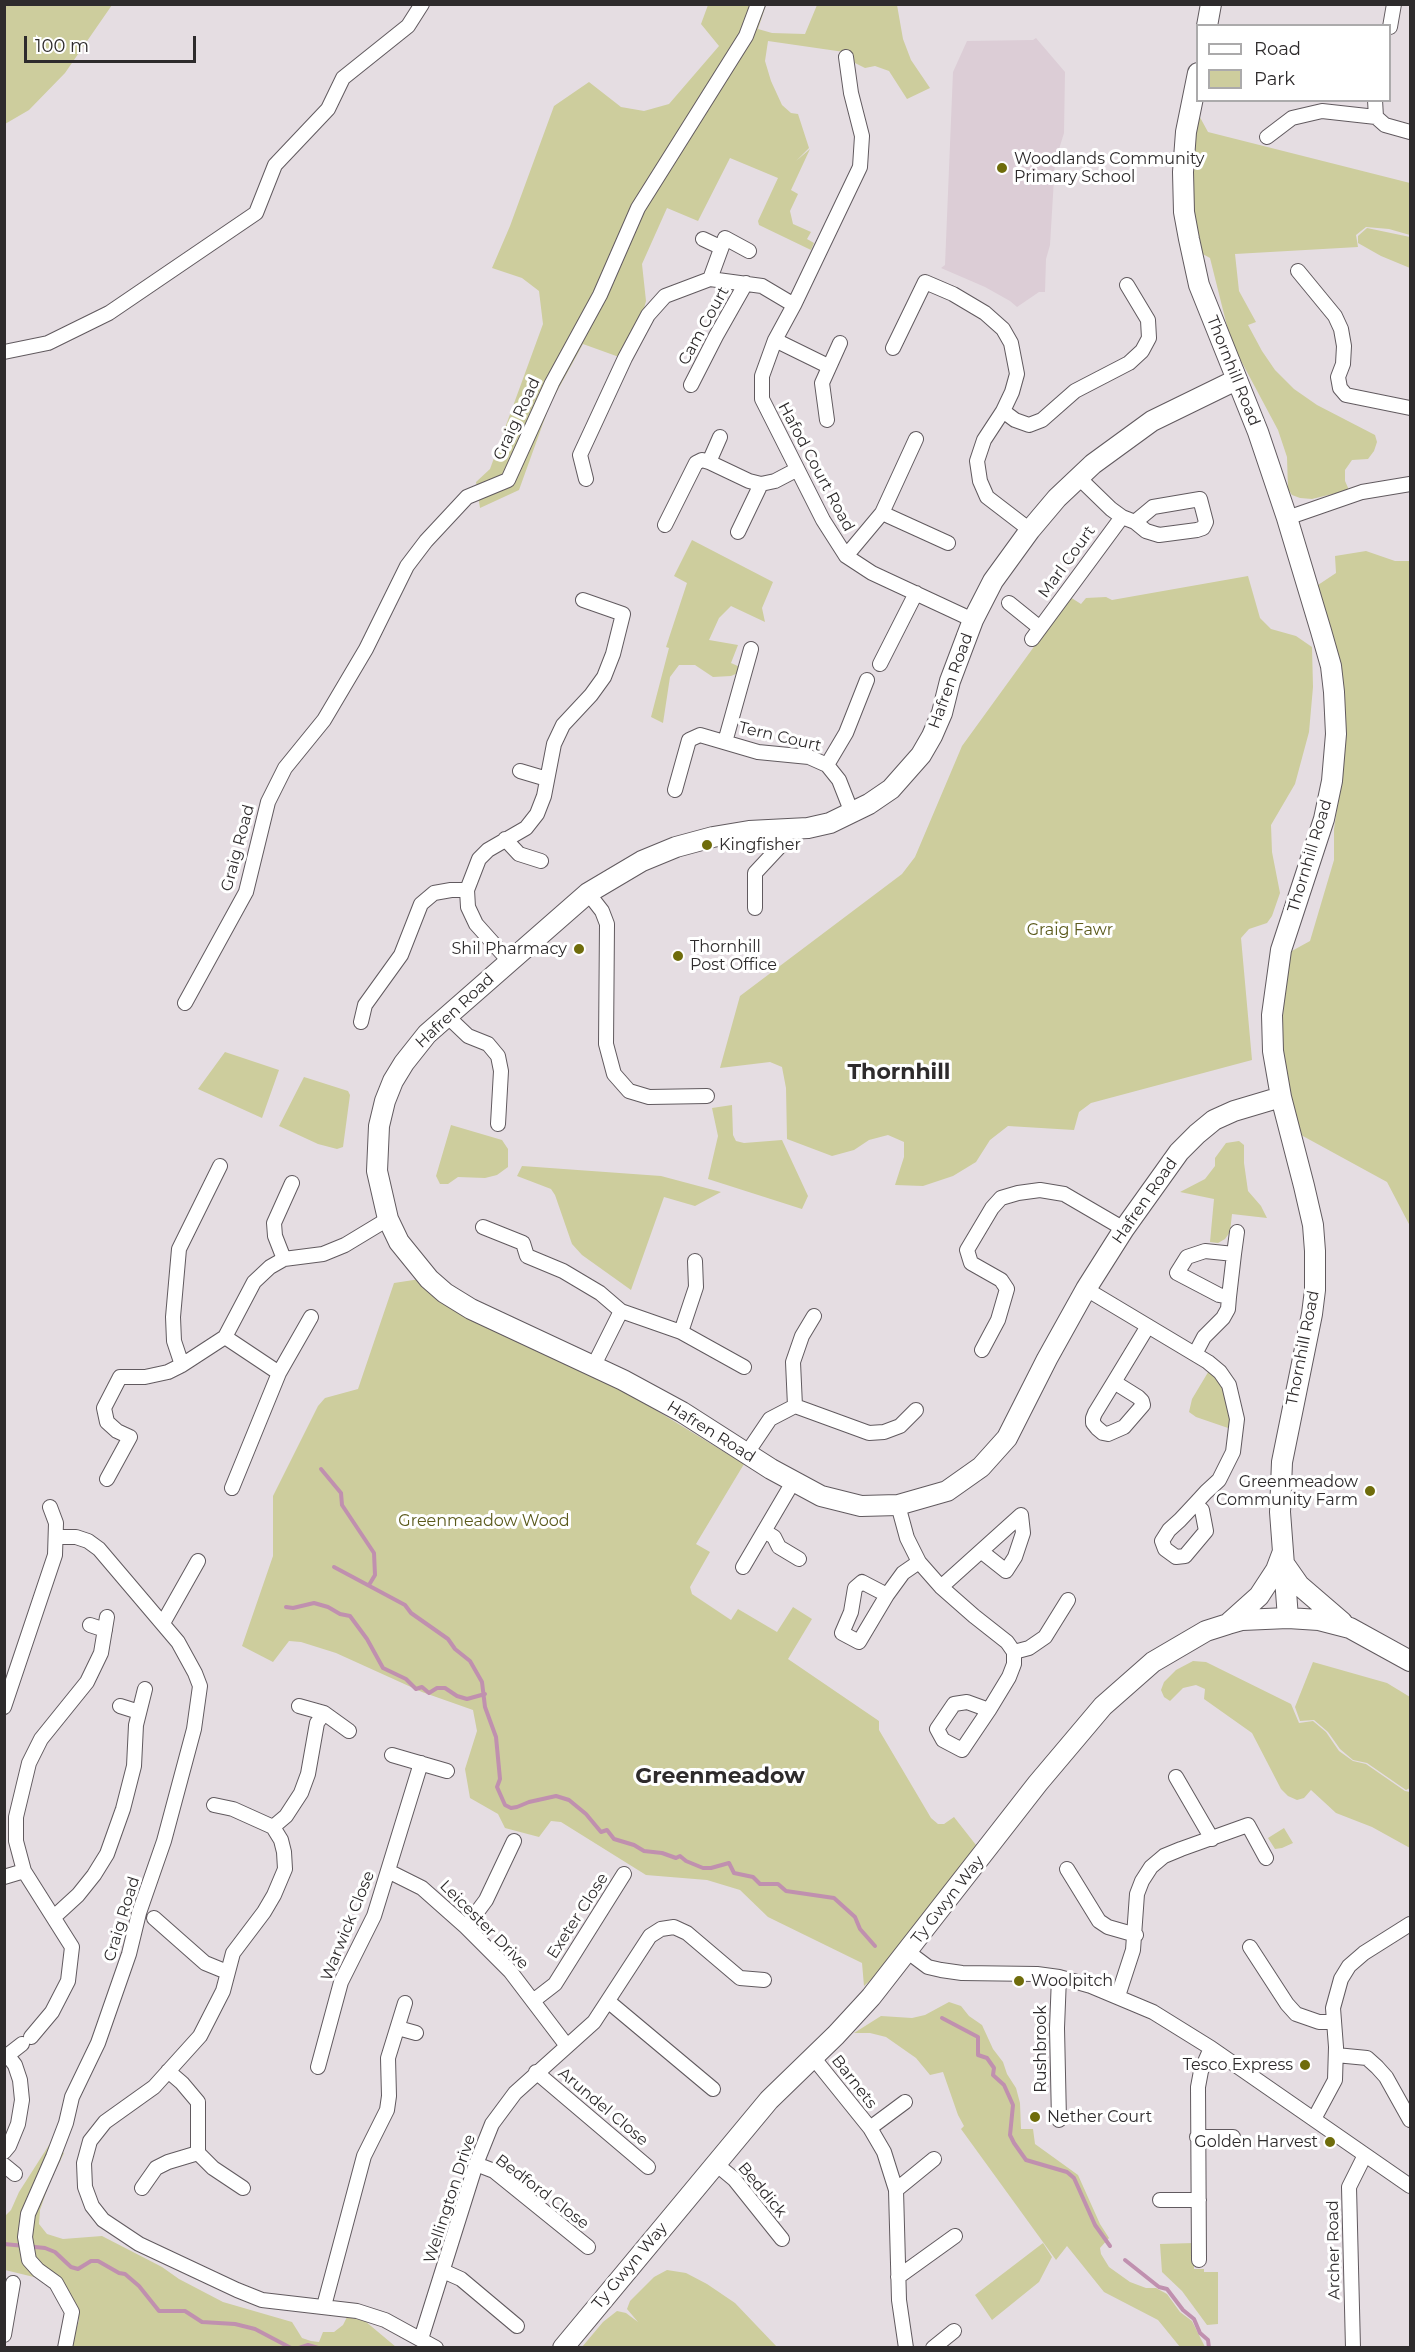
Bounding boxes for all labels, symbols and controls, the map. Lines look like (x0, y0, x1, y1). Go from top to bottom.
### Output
scale bar (27, 24, 200, 62)
legend (1196, 24, 1391, 102)
text: 100 m (35, 35, 89, 57)
text: Road (1254, 38, 1301, 60)
text: Park (1254, 68, 1295, 90)
place label: Woodlands Community Primary School (1014, 149, 1205, 187)
marker: Woodlands Community Primary School (995, 161, 1009, 175)
street label: Cam Court (675, 283, 733, 369)
street label: Thornhill Road (1202, 313, 1264, 429)
street label: Graig Road (490, 375, 544, 463)
street label: Hafod Court Road (774, 399, 858, 535)
street label: Marl Court (1034, 522, 1100, 602)
street label: Hafren Road (925, 630, 977, 732)
street label: Tern Court (737, 718, 823, 756)
street label: Thornhill Road (1284, 797, 1336, 915)
street label: Graig Road (217, 803, 259, 893)
place label: Kingfisher (719, 835, 801, 855)
marker: Kingfisher (700, 838, 714, 852)
park label: Graig Fawr (1027, 920, 1113, 940)
place label: Thornhill Post Office (690, 937, 777, 975)
place label: Shil Pharmacy (451, 939, 567, 959)
marker: Shil Pharmacy (572, 942, 586, 956)
marker: Thornhill Post Office (671, 949, 685, 963)
street label: Hafren Road (412, 970, 498, 1052)
district label: Thornhill (848, 1060, 950, 1086)
street label: Hafren Road (1108, 1154, 1182, 1248)
street label: Thornhill Road (1282, 1289, 1324, 1407)
street label: Hafren Road (663, 1397, 759, 1467)
place label: Greenmeadow Community Farm (1216, 1472, 1358, 1510)
marker: Greenmeadow Community Farm (1363, 1484, 1377, 1498)
park label: Greenmeadow Wood (398, 1511, 570, 1531)
district label: Greenmeadow (635, 1764, 805, 1790)
street label: Ty Gwyn Way (908, 1852, 988, 1948)
street label: Warwick Close (317, 1868, 379, 1984)
street label: Exeter Close (543, 1870, 613, 1962)
street label: Craig Road (100, 1874, 144, 1964)
street label: Leicester Drive (435, 1876, 533, 1974)
place label: Woolpitch (1031, 1971, 1113, 1991)
marker: Woolpitch (1012, 1974, 1026, 1988)
street label: Rushbrook (1031, 2005, 1051, 2093)
street label: Barnets (827, 2051, 881, 2113)
place label: Tesco Express (1183, 2055, 1293, 2075)
marker: Tesco Express (1298, 2058, 1312, 2072)
street label: Arundel Close (554, 2064, 652, 2150)
place label: Nether Court (1047, 2107, 1152, 2127)
marker: Nether Court (1028, 2110, 1042, 2124)
street label: Wellington Drive (420, 2132, 480, 2266)
place label: Golden Harvest (1194, 2132, 1318, 2152)
marker: Golden Harvest (1323, 2135, 1337, 2149)
street label: Bedford Close (491, 2151, 593, 2233)
street label: Beddick (733, 2158, 791, 2222)
street label: Archer Road (1324, 2200, 1344, 2300)
street label: Ty Gwyn Way (588, 2219, 672, 2313)

